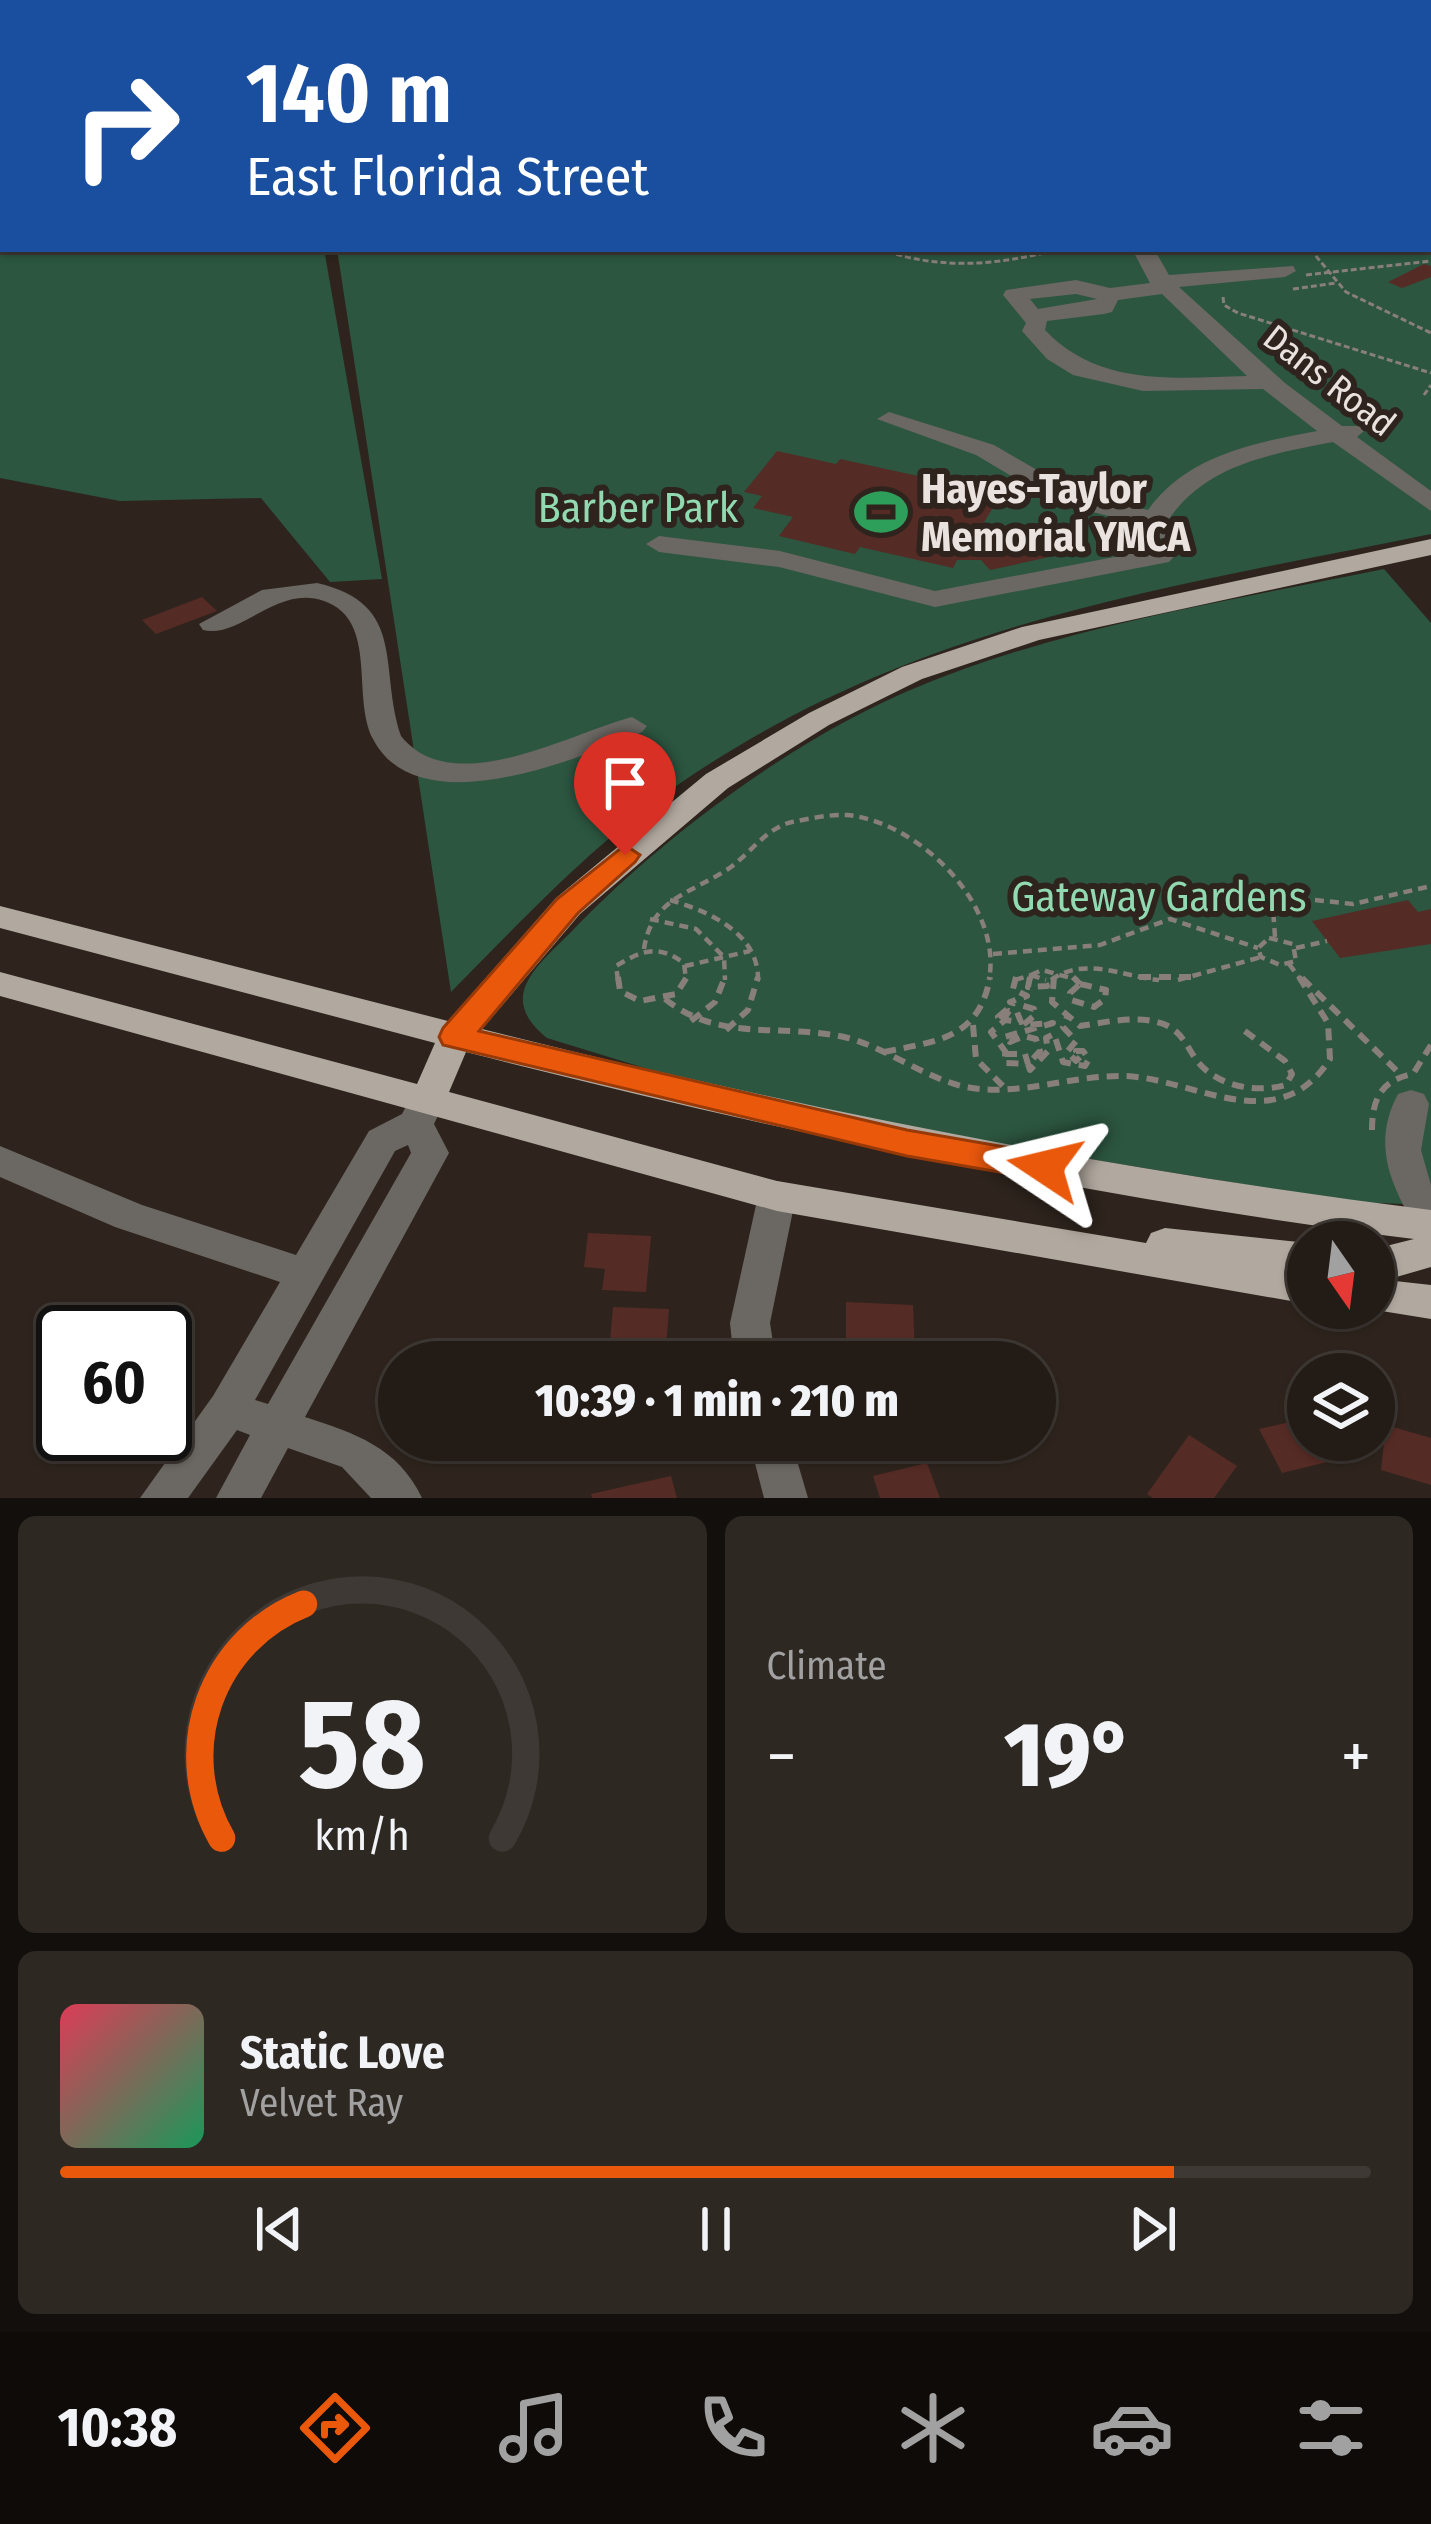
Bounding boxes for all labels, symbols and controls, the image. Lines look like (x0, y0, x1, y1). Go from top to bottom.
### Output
text: 140 m (246, 43, 452, 144)
icon: right (48, 48, 204, 204)
text: East Florida Street (246, 145, 649, 209)
street label: Dans Road (1255, 316, 1404, 446)
place label: Hayes-Taylor Memorial YMCA (921, 464, 1192, 562)
park label: Barber Park (538, 483, 739, 533)
sports icon: Hayes-Taylor Memorial YMCA (852, 483, 910, 541)
pin (574, 732, 676, 855)
icon: arrive (592, 750, 658, 816)
park label: Gateway Gardens (1011, 872, 1307, 922)
position arrow (982, 1104, 1108, 1230)
north arrow (1287, 1221, 1395, 1329)
map controls (1287, 1221, 1395, 1461)
speed limit sign: 60 (36, 1305, 192, 1461)
button: layers (1287, 1353, 1395, 1461)
text: 10:39 · 1 min · 210 m (535, 1374, 899, 1428)
text: Climate (767, 1643, 887, 1689)
text: 58 (299, 1670, 426, 1820)
text: 19° (1004, 1702, 1133, 1810)
text: − (767, 1717, 796, 1796)
text: + (1341, 1717, 1371, 1796)
text: km/h (314, 1809, 410, 1860)
text: Static Love (240, 2026, 445, 2080)
text: Velvet Ray (240, 2080, 403, 2126)
icon: previous (246, 2196, 312, 2262)
icon: pause (683, 2196, 749, 2262)
icon: next (1120, 2196, 1186, 2262)
icon: directions (293, 2386, 377, 2470)
icon: music (492, 2386, 576, 2470)
icon: phone (691, 2386, 775, 2470)
icon: climate (891, 2386, 975, 2470)
icon: car (1090, 2386, 1174, 2470)
icon: filters (1289, 2386, 1373, 2470)
text: 10:38 (58, 2396, 177, 2460)

